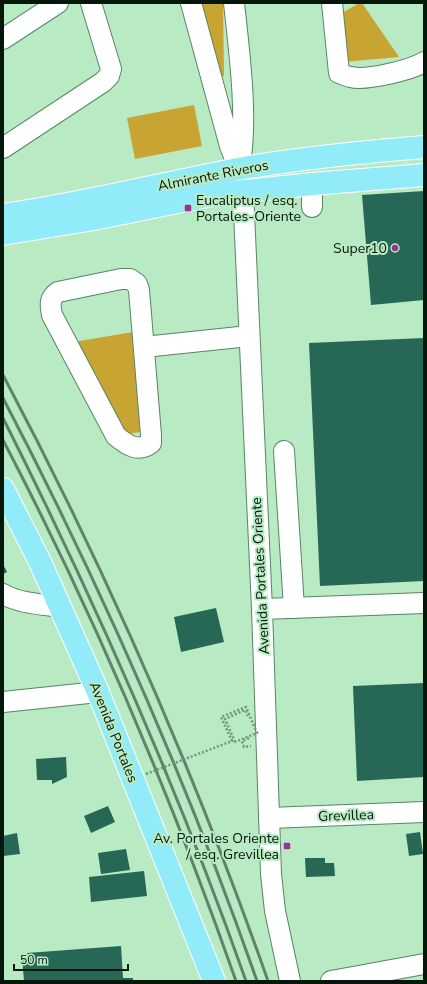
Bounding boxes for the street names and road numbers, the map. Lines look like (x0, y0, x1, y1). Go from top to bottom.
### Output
street label: Almirante Riveros (156, 155, 270, 196)
street label: Avenida Portales Oriente (247, 497, 274, 655)
street label: Avenida Portales (85, 679, 142, 786)
street label: Grevillea (318, 805, 374, 826)

